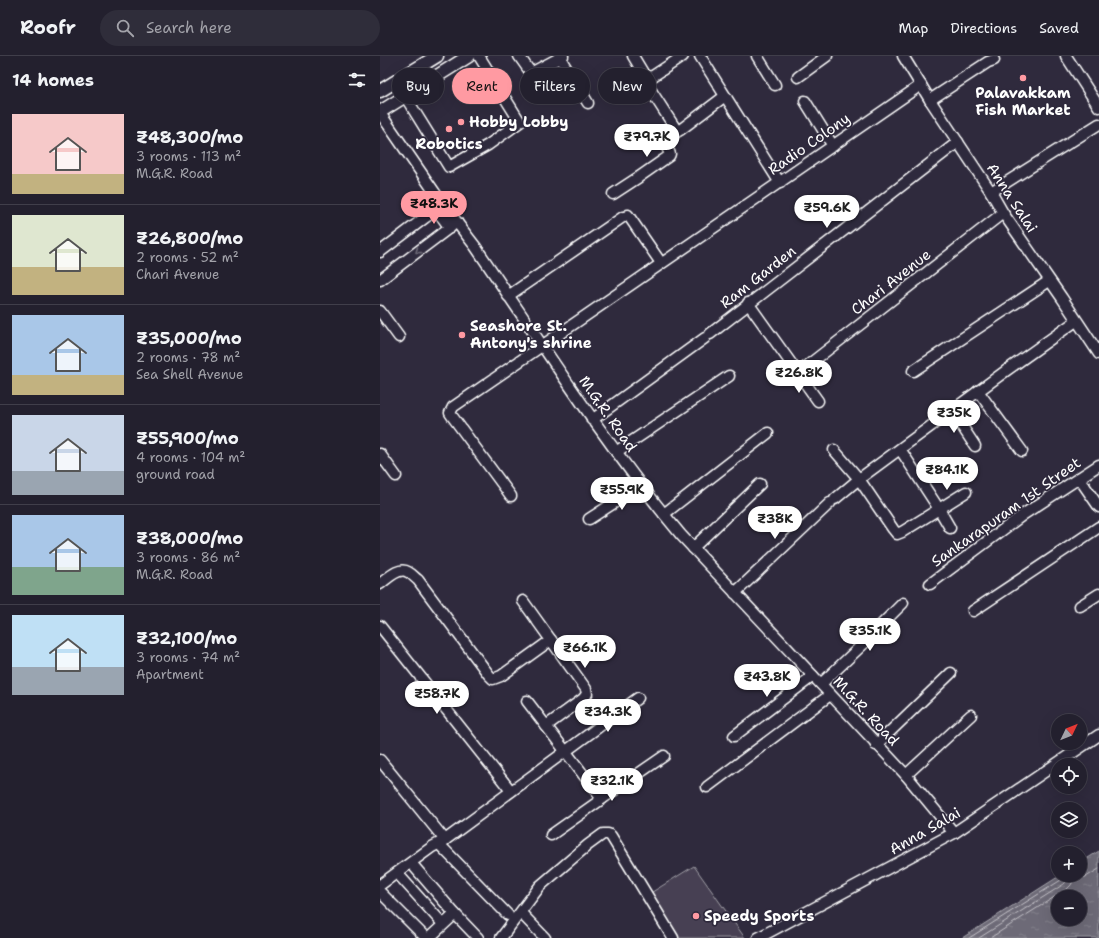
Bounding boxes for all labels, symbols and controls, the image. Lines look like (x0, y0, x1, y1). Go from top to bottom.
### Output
search box (100, 10, 380, 46)
text: Roofr (20, 15, 76, 40)
icon: search (114, 17, 136, 39)
text: Search here (146, 18, 232, 38)
text: Map (899, 19, 929, 37)
text: Directions (951, 19, 1017, 37)
text: Saved (1039, 19, 1079, 37)
chip: Buy (392, 68, 444, 104)
chip: Rent (452, 68, 512, 104)
chip: Filters (520, 68, 590, 104)
chip: New (598, 68, 656, 104)
text: 14 homes (12, 69, 94, 91)
icon: filters (346, 69, 368, 91)
marker: Palavakkam Fish Market (1018, 73, 1028, 83)
place label: Palavakkam Fish Market (975, 83, 1071, 120)
street label: Radio Colony (764, 108, 854, 180)
place label: Hobby Lobby (469, 112, 568, 132)
marker: Hobby Lobby (456, 117, 466, 127)
marker: Robotics (444, 124, 454, 134)
pin: ₹79.7K (614, 124, 680, 158)
text: ₹48,300/mo (136, 126, 243, 148)
text: ₹79.7K (623, 128, 671, 145)
icon: home (44, 130, 92, 178)
place label: Robotics (415, 134, 483, 154)
text: 3 rooms · 113 m² (136, 148, 241, 165)
street label: Anna Salai (982, 159, 1042, 237)
text: M.G.R. Road (136, 165, 213, 182)
pin: ₹48.3K (401, 191, 467, 225)
text: ₹48.3K (410, 195, 458, 212)
pin: ₹59.6K (794, 195, 860, 229)
text: ₹59.6K (803, 199, 851, 216)
text: ₹26,800/mo (136, 227, 243, 249)
icon: home (44, 231, 92, 279)
street label: Ram Garden (716, 241, 800, 313)
street label: Chari Avenue (847, 245, 935, 319)
one-way arrow (416, 246, 423, 253)
text: 2 rooms · 52 m² (136, 249, 239, 266)
text: Chari Avenue (136, 266, 219, 283)
place label: Seashore St. Antony's shrine (470, 316, 592, 353)
text: ₹35,000/mo (136, 327, 242, 349)
marker: Seashore St. Antony's shrine (457, 330, 467, 340)
icon: home (44, 331, 92, 379)
text: 2 rooms · 78 m² (136, 349, 240, 366)
pin: ₹26.8K (766, 360, 832, 394)
text: ₹26.8K (775, 364, 823, 381)
text: Sea Shell Avenue (136, 366, 243, 383)
street label: M.G.R. Road (574, 372, 642, 456)
pin: ₹35K (930, 400, 978, 434)
text: ₹35K (936, 404, 972, 421)
text: ₹55,900/mo (136, 427, 239, 449)
icon: home (44, 431, 92, 479)
text: 4 rooms · 104 m² (136, 449, 245, 466)
street label: Sankarapuram 1st Street (927, 453, 1085, 571)
pin: ₹84.1K (914, 457, 980, 491)
text: ₹84.1K (925, 461, 969, 478)
text: ground road (136, 466, 215, 483)
pin: ₹55.9K (589, 477, 655, 511)
text: ₹55.9K (600, 481, 644, 498)
pin: ₹38K (751, 506, 799, 540)
text: ₹38K (757, 510, 793, 527)
text: ₹38,000/mo (136, 527, 243, 549)
icon: home (44, 531, 92, 579)
text: 3 rooms · 86 m² (136, 549, 240, 566)
text: M.G.R. Road (136, 566, 213, 583)
pin: ₹35.1K (837, 618, 903, 652)
text: ₹35.1K (848, 622, 892, 639)
text: ₹32,100/mo (136, 627, 237, 649)
icon: home (44, 631, 92, 679)
pin: ₹66.1K (552, 635, 618, 669)
text: ₹66.1K (563, 639, 607, 656)
text: 3 rooms · 74 m² (136, 649, 240, 666)
pin: ₹43.8K (734, 664, 800, 698)
text: Apartment (136, 666, 204, 683)
text: ₹43.8K (743, 668, 791, 685)
street label: M.G.R. Road (829, 672, 904, 751)
pin: ₹58.7K (404, 681, 470, 715)
text: ₹58.7K (414, 685, 460, 702)
pin: ₹34.3K (575, 699, 641, 733)
text: ₹34.3K (584, 703, 632, 720)
north arrow (1051, 714, 1087, 750)
map controls (1051, 714, 1087, 926)
button: locate (1051, 758, 1087, 794)
pin: ₹32.1K (579, 768, 645, 802)
text: ₹32.1K (590, 772, 634, 789)
button: layers (1051, 802, 1087, 838)
street label: Anna Salai (886, 803, 964, 859)
button: + (1051, 846, 1087, 882)
button: − (1051, 890, 1087, 926)
place label: Speedy Sports (704, 906, 814, 926)
marker: Speedy Sports (691, 911, 701, 921)

